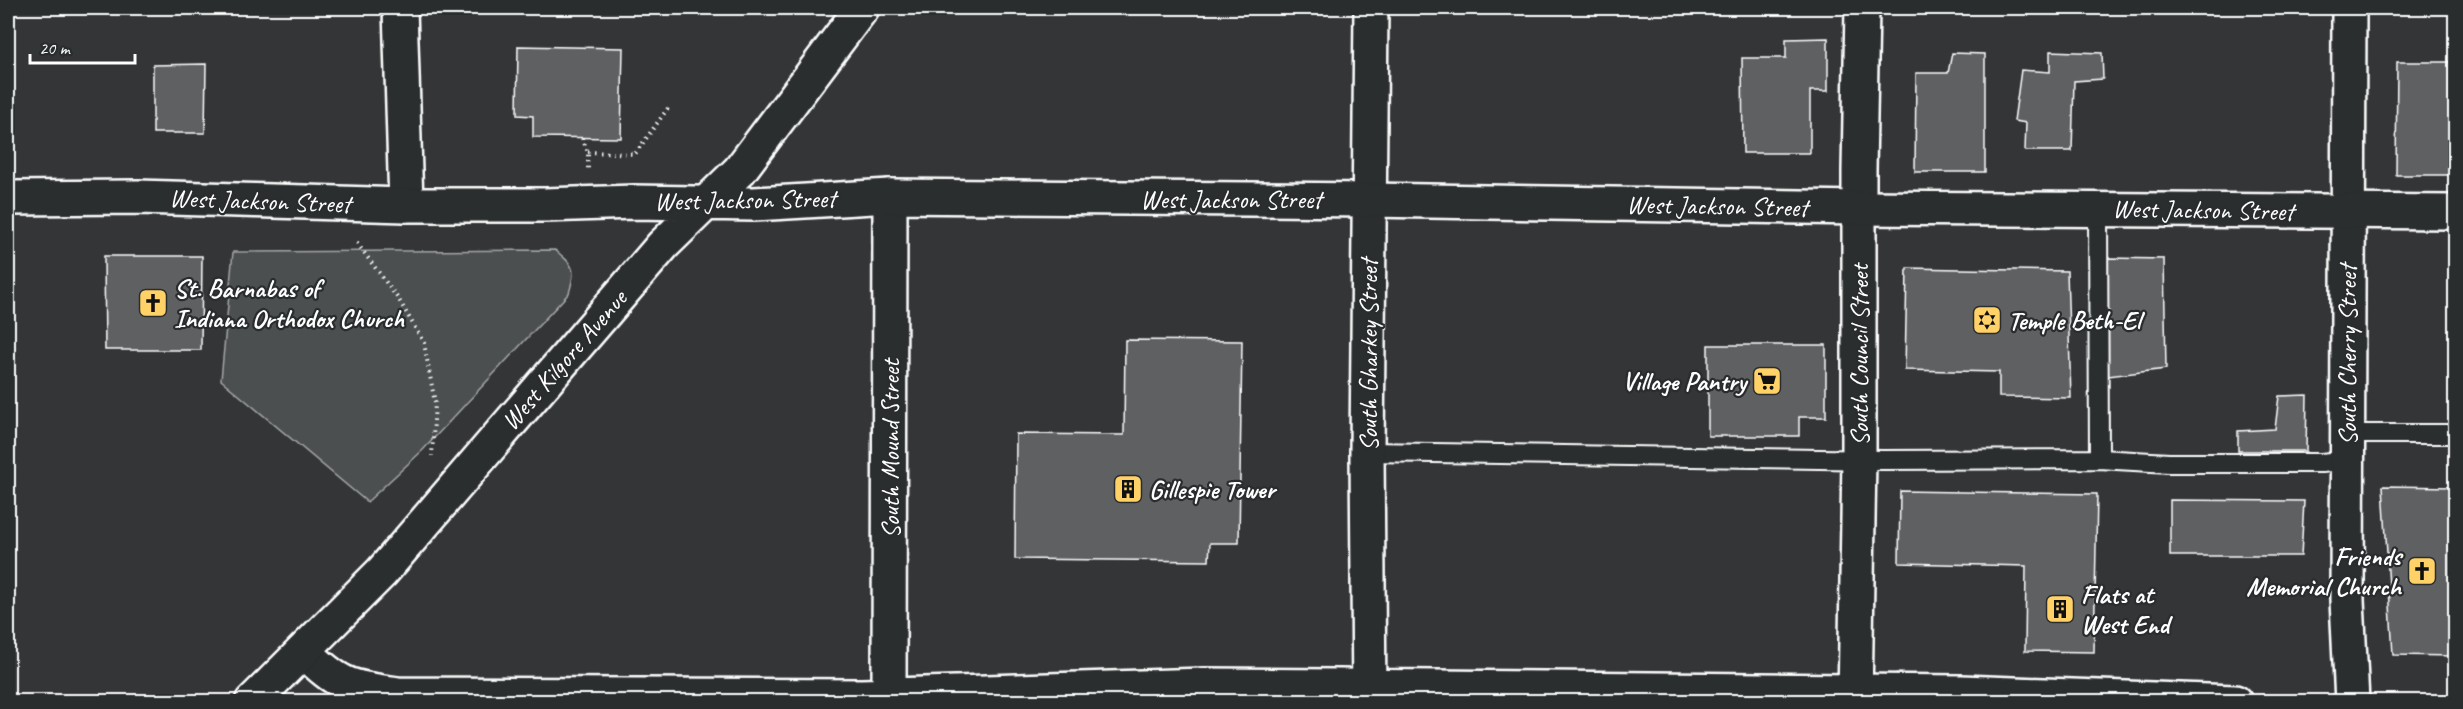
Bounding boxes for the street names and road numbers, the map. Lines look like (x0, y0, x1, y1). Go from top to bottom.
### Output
street label: West Jackson Street (169, 181, 355, 221)
street label: West Jackson Street (654, 182, 839, 218)
street label: West Jackson Street (1140, 183, 1325, 216)
street label: West Jackson Street (1626, 188, 1811, 224)
street label: West Jackson Street (2112, 192, 2297, 228)
street label: South Gharkey Street (1352, 255, 1385, 451)
street label: South Cherry Street (2331, 261, 2364, 446)
street label: South Council Street (1843, 262, 1876, 446)
street label: West Kilgore Avenue (494, 281, 636, 437)
street label: South Mound Street (874, 357, 907, 539)

